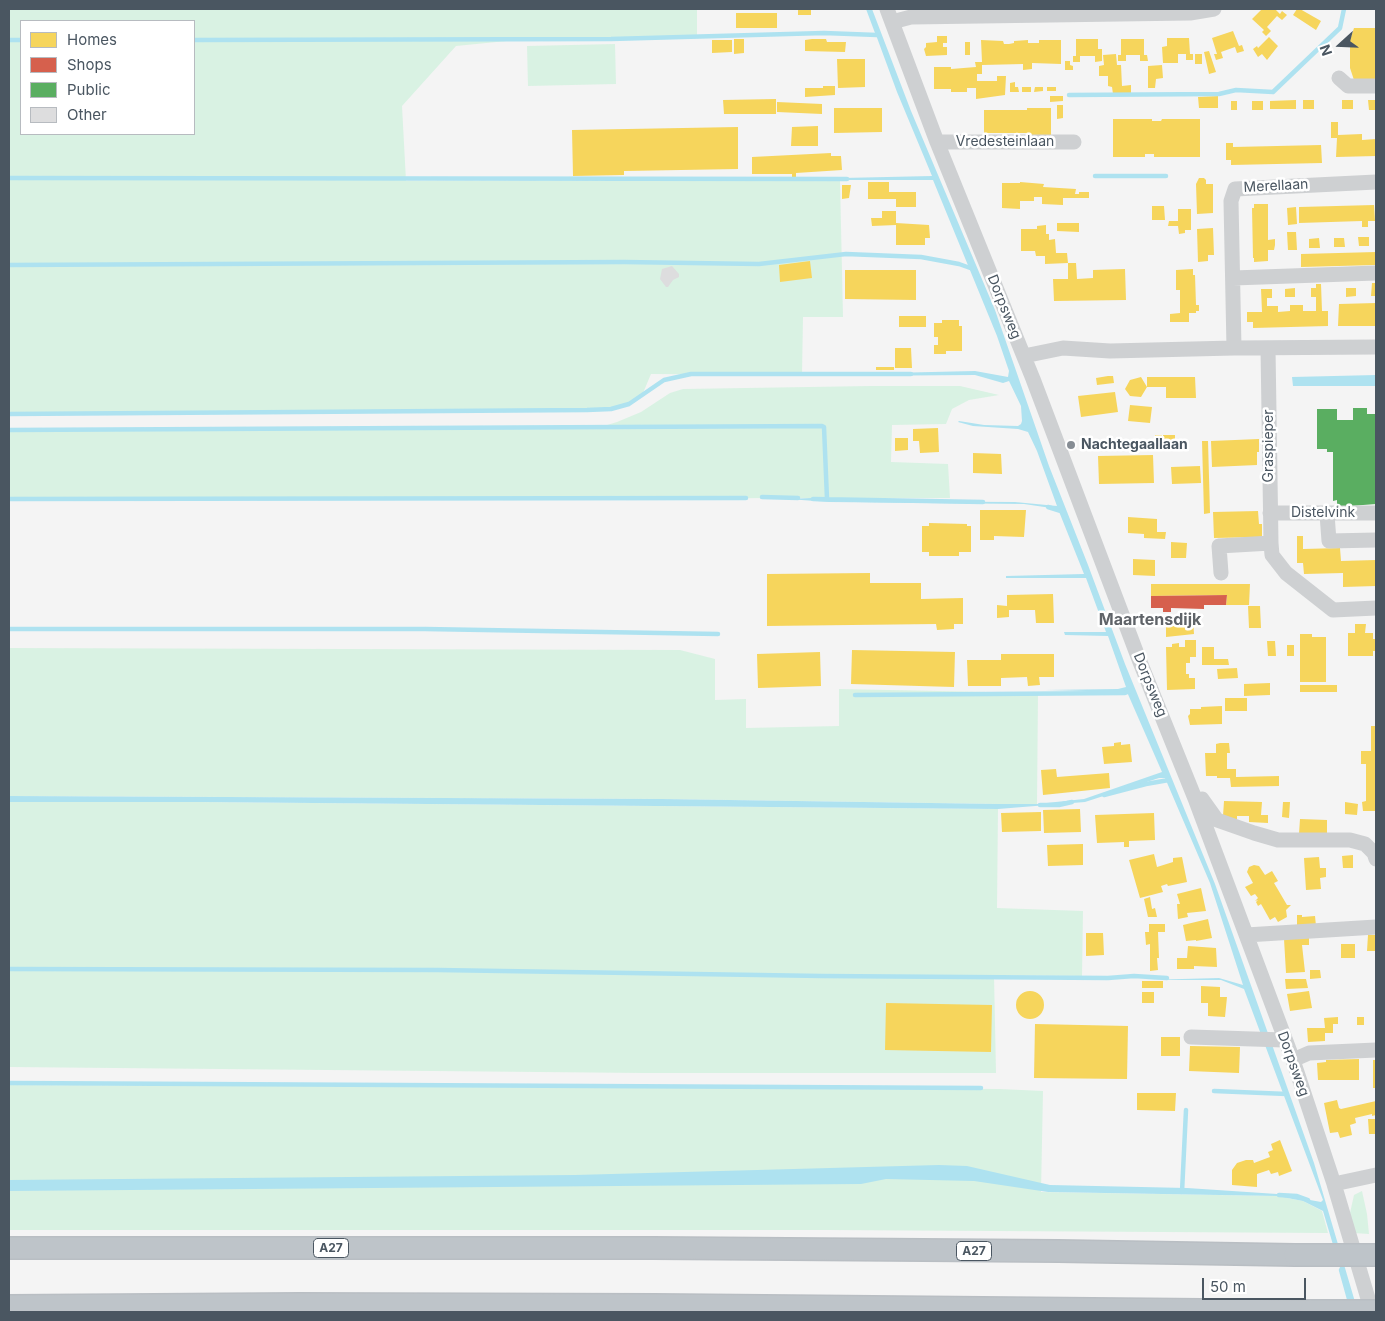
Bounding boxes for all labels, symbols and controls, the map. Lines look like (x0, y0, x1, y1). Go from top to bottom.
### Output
legend (20, 20, 195, 135)
north arrow (1315, 20, 1365, 70)
text: Homes (67, 30, 117, 49)
text: N (1316, 42, 1335, 58)
text: Shops (67, 55, 112, 74)
text: Public (67, 80, 110, 99)
text: Other (67, 105, 107, 124)
street label: Vredesteinlaan (956, 134, 1054, 150)
street label: Merellaan (1243, 176, 1309, 196)
street label: Dorpsweg (983, 272, 1025, 342)
street label: Graspieper (1261, 409, 1277, 483)
place label: Nachtegaallaan (1081, 437, 1188, 453)
marker: Nachtegaallaan (1065, 439, 1077, 451)
street label: Distelvink (1291, 505, 1355, 521)
district label: Maartensdijk (1099, 610, 1201, 630)
street label: Dorpsweg (1129, 650, 1171, 720)
street label: Dorpsweg (1273, 1029, 1313, 1099)
road number: A27 (314, 1238, 348, 1258)
road number: A27 (956, 1242, 992, 1260)
scale bar (1205, 1268, 1309, 1300)
text: 50 m (1210, 1277, 1246, 1296)

